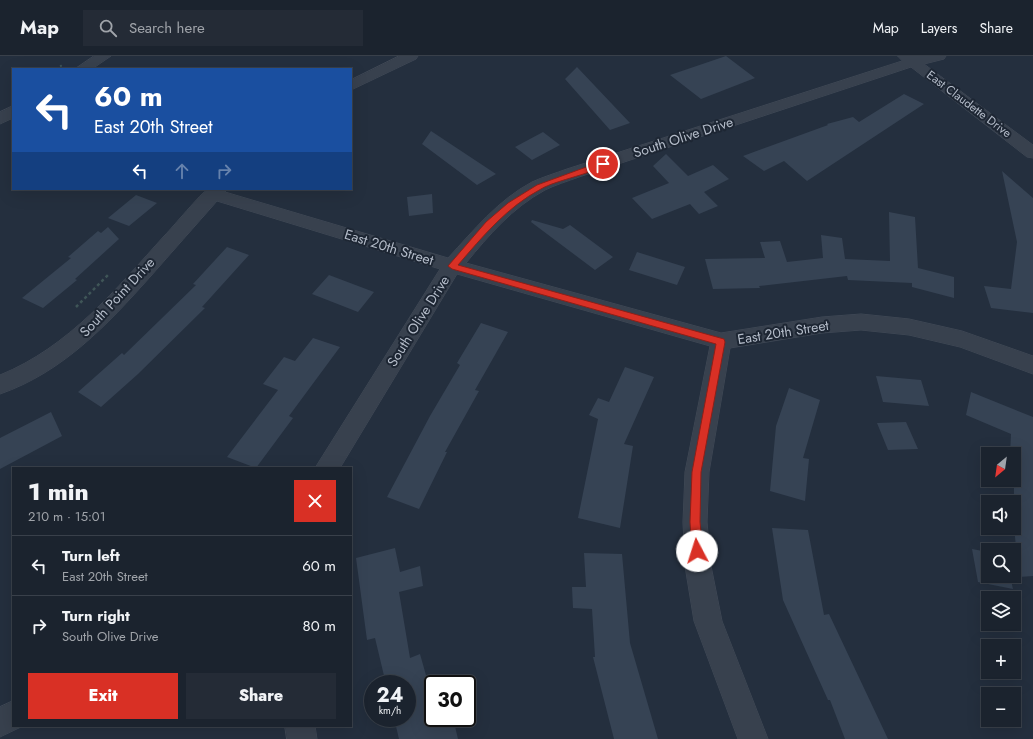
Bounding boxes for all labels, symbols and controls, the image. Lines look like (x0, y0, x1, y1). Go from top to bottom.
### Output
search box (83, 10, 363, 46)
text: Map (20, 14, 59, 41)
icon: search (97, 17, 119, 39)
text: Search here (129, 17, 205, 39)
text: Map (873, 18, 899, 38)
text: Layers (921, 18, 957, 38)
text: Share (979, 18, 1013, 38)
street label: East Claudette Drive (923, 66, 1015, 142)
text: 60 m (94, 76, 163, 117)
icon: left (28, 84, 80, 136)
street label: South Olive Drive (630, 111, 736, 163)
text: East 20th Street (94, 114, 213, 140)
pin (586, 147, 620, 181)
icon: arrive (592, 153, 614, 175)
icon: left (129, 160, 151, 182)
icon: ahead (171, 160, 193, 182)
icon: right (213, 160, 235, 182)
street label: East 20th Street (342, 224, 437, 270)
street label: South Point Drive (75, 253, 159, 341)
street label: South Olive Drive (382, 272, 454, 370)
street label: East 20th Street (736, 315, 831, 349)
north arrow (981, 447, 1021, 487)
map controls (981, 447, 1021, 727)
text: 1 min (28, 474, 89, 509)
button: close (294, 480, 336, 522)
button: sound (981, 495, 1021, 535)
text: 210 m · 15:01 (28, 507, 106, 526)
position arrow (676, 530, 718, 572)
button: search (981, 543, 1021, 583)
text: Turn left (62, 545, 120, 567)
icon: left (28, 555, 50, 577)
text: 60 m (302, 555, 336, 577)
text: East 20th Street (62, 567, 148, 586)
button: layers (981, 591, 1021, 631)
text: Turn right (62, 605, 130, 627)
icon: right (28, 615, 50, 637)
text: 80 m (303, 615, 336, 637)
text: South Olive Drive (62, 627, 159, 646)
button: + (981, 639, 1021, 679)
button: Exit (28, 673, 178, 719)
button: Share (186, 673, 336, 719)
speed limit sign: 30 (424, 675, 476, 727)
text: 24 (376, 681, 404, 710)
button: − (981, 687, 1021, 727)
text: km/h (379, 703, 401, 718)

